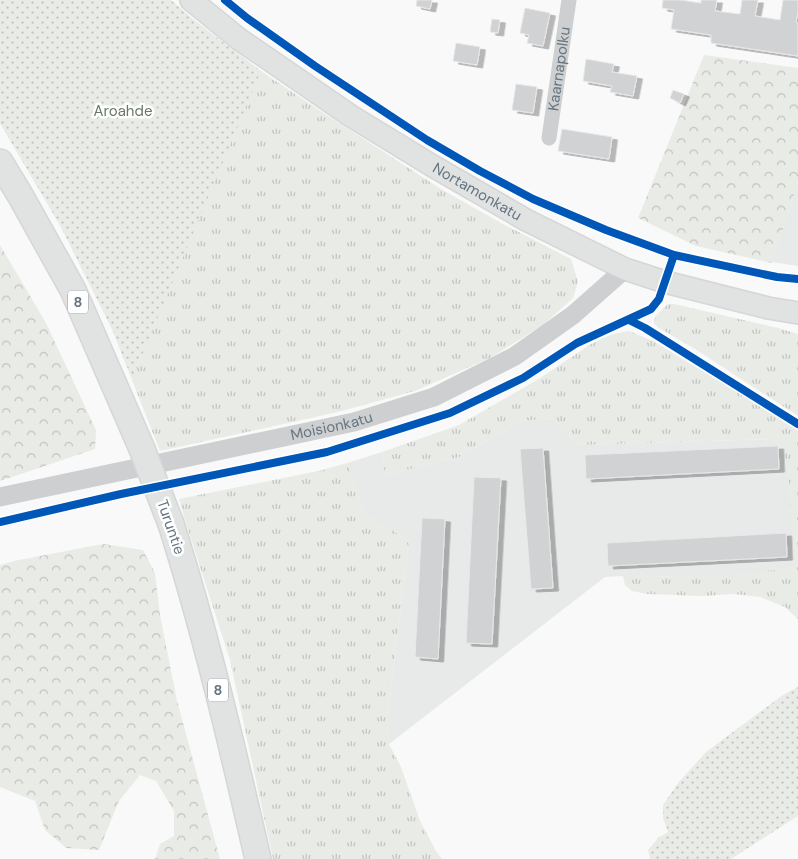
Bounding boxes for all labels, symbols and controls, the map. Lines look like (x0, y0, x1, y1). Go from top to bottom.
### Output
street label: Kaarnapolku (543, 25, 575, 112)
park label: Aroahde (94, 101, 152, 121)
street label: Nortamonkatu (429, 158, 525, 225)
road number: 8 (68, 290, 88, 314)
street label: Moisionkatu (289, 407, 375, 445)
street label: Turuntie (152, 497, 190, 557)
road number: 8 (208, 678, 228, 702)

